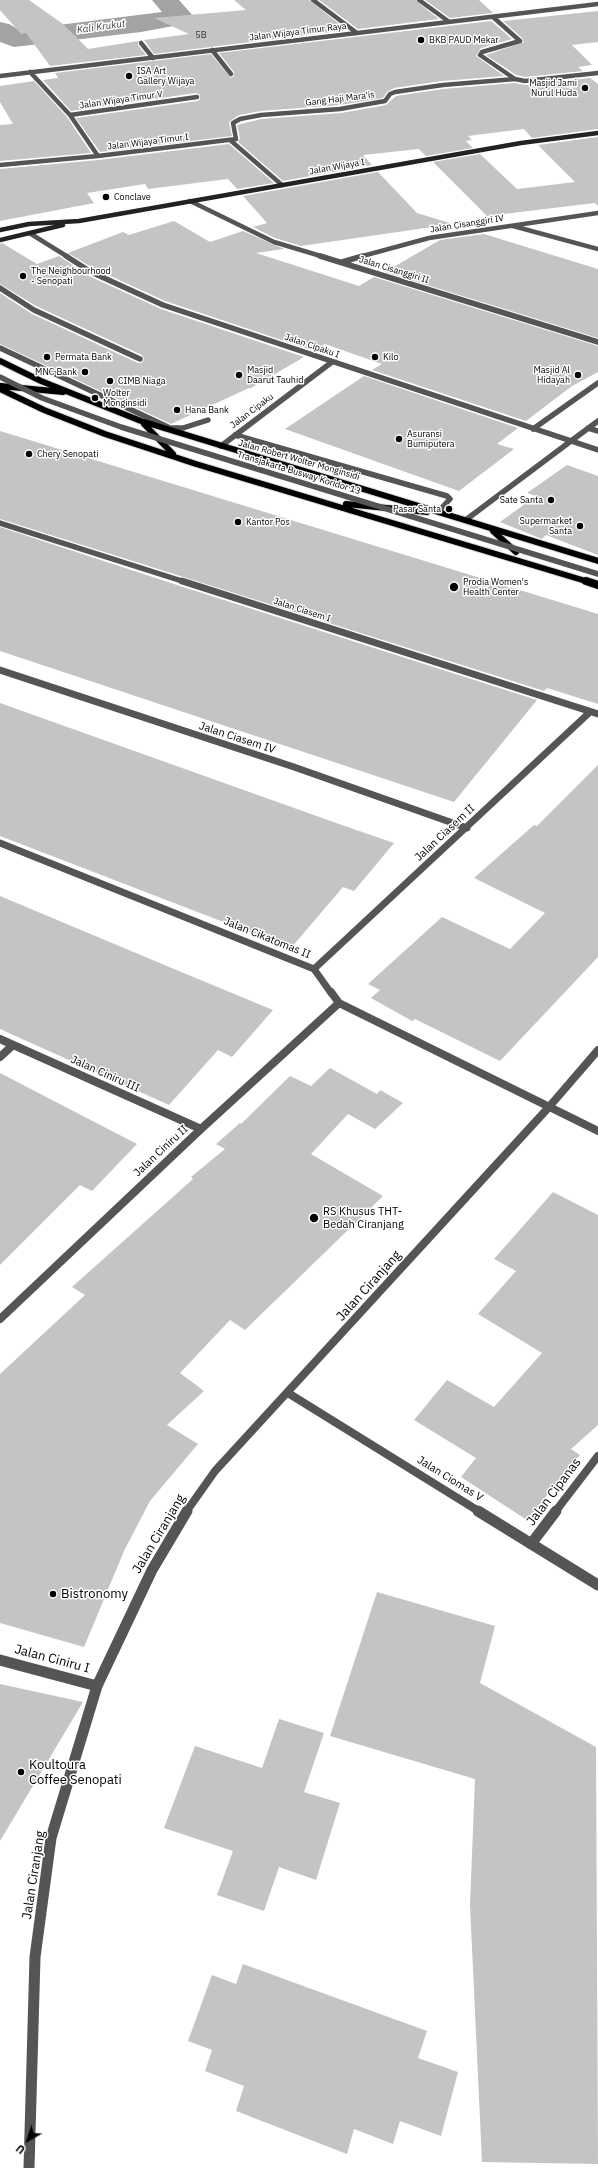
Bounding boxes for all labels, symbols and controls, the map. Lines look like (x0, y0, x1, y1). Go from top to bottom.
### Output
water label: Kali Krukut (76, 18, 126, 36)
street label: Jalan Wijaya Timur Raya (249, 21, 347, 43)
house number: 5B (195, 30, 207, 40)
marker: BKB PAUD Mekar (416, 35, 426, 45)
place label: BKB PAUD Mekar (429, 35, 499, 45)
place label: ISA Art Gallery Wijaya (137, 66, 194, 87)
marker: ISA Art Gallery Wijaya (124, 71, 134, 81)
place label: Masjid Jami Nurul Huda (529, 78, 577, 99)
marker: Masjid Jami Nurul Huda (580, 83, 590, 93)
street label: Jalan Wijaya Timur V (79, 89, 163, 111)
street label: Gang Haji Mara'is (305, 89, 375, 109)
street label: Jalan Wijaya Timur I (107, 132, 189, 152)
street label: Jalan Wijaya I (308, 157, 366, 177)
marker: Conclave (101, 192, 111, 202)
place label: Conclave (114, 192, 151, 202)
street label: Jalan Cisanggiri IV (429, 213, 505, 235)
street label: Jalan Cisanggiri II (358, 254, 430, 286)
place label: The Neighbourhood - Senopati (31, 266, 111, 287)
marker: The Neighbourhood - Senopati (18, 271, 28, 281)
street label: Jalan Cipaku I (283, 332, 341, 360)
marker: Permata Bank (42, 352, 52, 362)
place label: Permata Bank (55, 352, 112, 362)
marker: Kilo (370, 352, 380, 362)
place label: Kilo (383, 352, 398, 362)
place label: Masjid Daarut Tauhid (247, 365, 303, 386)
place label: Masjid Al Hidayah (533, 365, 570, 386)
place label: MNC Bank (35, 367, 77, 377)
marker: MNC Bank (80, 367, 90, 377)
marker: Masjid Daarut Tauhid (234, 370, 244, 380)
marker: Masjid Al Hidayah (573, 370, 583, 380)
marker: CIMB Niaga (105, 376, 115, 386)
place label: CIMB Niaga (118, 376, 165, 386)
place label: Wolter Monginsidi (103, 388, 147, 409)
street label: Jalan Cipaku (228, 391, 276, 431)
marker: Wolter Monginsidi (90, 393, 100, 403)
marker: Hana Bank (172, 405, 182, 415)
place label: Hana Bank (185, 405, 229, 415)
place label: Asuransi Bumiputera (407, 429, 455, 450)
marker: Asuransi Bumiputera (394, 434, 404, 444)
street label: Jalan Robert Wolter Monginsidi (237, 437, 361, 483)
marker: Chery Senopati (24, 449, 34, 459)
place label: Chery Senopati (37, 449, 98, 459)
street label: Transjakarta Busway Koridor 13 (236, 449, 362, 497)
place label: Sate Santa (500, 495, 543, 505)
marker: Sate Santa (546, 495, 556, 505)
place label: Pasar Santa (393, 504, 441, 514)
marker: Pasar Santa (444, 504, 454, 514)
place label: Supermarket Santa (520, 516, 572, 537)
marker: Kantor Pos (233, 517, 243, 527)
place label: Kantor Pos (246, 517, 290, 527)
marker: Supermarket Santa (575, 521, 585, 531)
place label: Prodia Women's Health Center (463, 577, 528, 598)
marker: Prodia Women's Health Center (448, 581, 460, 593)
street label: Jalan Ciasem I (272, 596, 332, 624)
street label: Jalan Ciasem IV (197, 719, 277, 757)
street label: Jalan Ciasem II (412, 802, 478, 864)
street label: Jalan Cikatomas II (222, 915, 312, 961)
street label: Jalan Ciniru III (69, 1053, 141, 1095)
street label: Jalan Ciniru II (131, 1122, 191, 1180)
place label: RS Khusus THT- Bedah Ciranjang (323, 1205, 404, 1231)
marker: RS Khusus THT- Bedah Ciranjang (308, 1212, 320, 1224)
street label: Jalan Ciranjang (333, 1248, 405, 1324)
street label: Jalan Ciomas V (415, 1454, 485, 1504)
street label: Jalan Cipanas (523, 1455, 585, 1529)
street label: Jalan Ciranjang (129, 1492, 189, 1576)
place label: Bistronomy (61, 1586, 128, 1602)
marker: Bistronomy (48, 1589, 58, 1599)
street label: Jalan Ciniru I (13, 1642, 91, 1676)
place label: Koultoura Coffee Senopati (29, 1757, 122, 1788)
marker: Koultoura Coffee Senopati (16, 1767, 26, 1777)
street label: Jalan Ciranjang (19, 1830, 49, 1920)
north arrow (8, 2120, 48, 2160)
text: U (13, 2141, 28, 2157)

